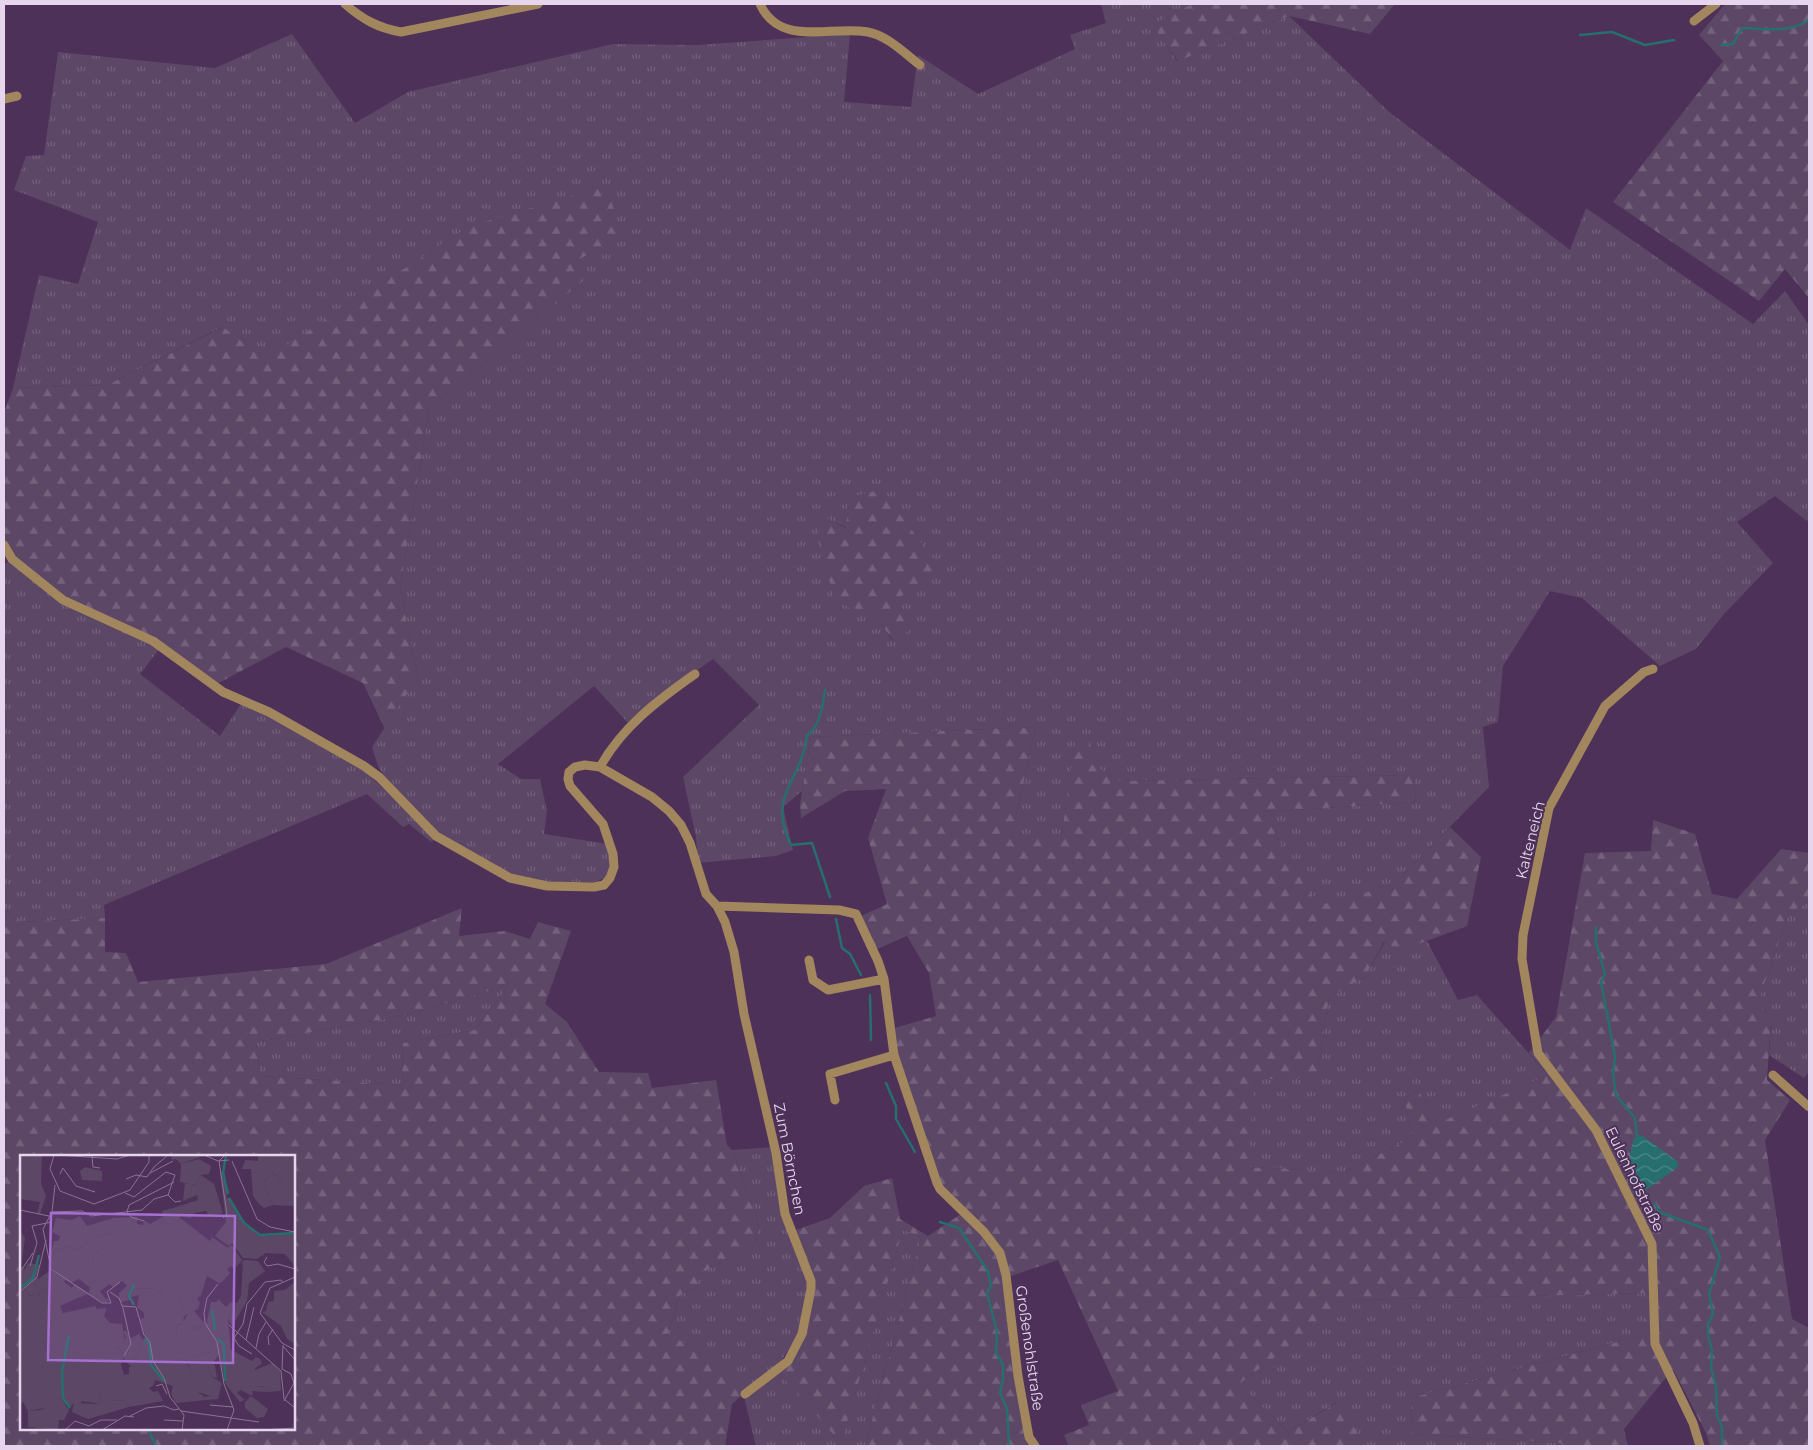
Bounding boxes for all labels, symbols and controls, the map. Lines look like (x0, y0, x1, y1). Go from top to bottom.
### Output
street label: Kalteneich (1511, 799, 1549, 881)
street label: Zum Börnchen (770, 1101, 810, 1217)
street label: Eulenhofstraße (1601, 1123, 1669, 1235)
inset map (20, 1155, 295, 1430)
street label: Großenohlstraße (1012, 1284, 1048, 1412)

